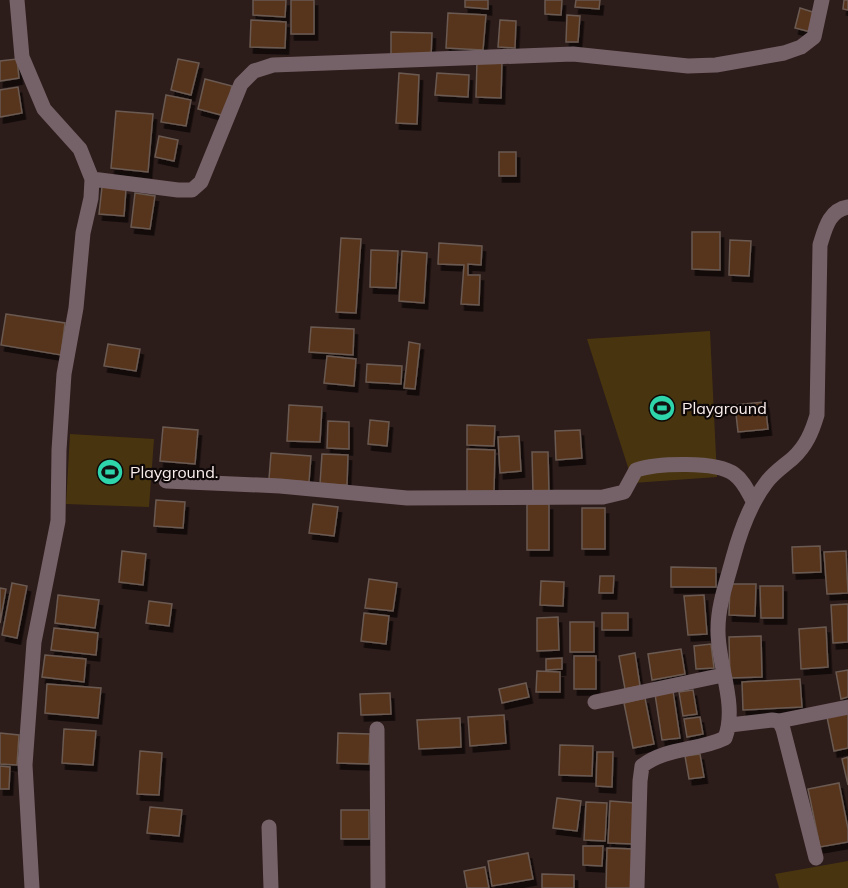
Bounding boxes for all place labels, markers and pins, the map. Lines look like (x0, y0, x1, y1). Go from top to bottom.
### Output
sports icon: Playground (647, 393, 677, 423)
place label: Playground (682, 398, 767, 418)
sports icon: Playground. (95, 457, 125, 487)
place label: Playground. (130, 462, 218, 482)

